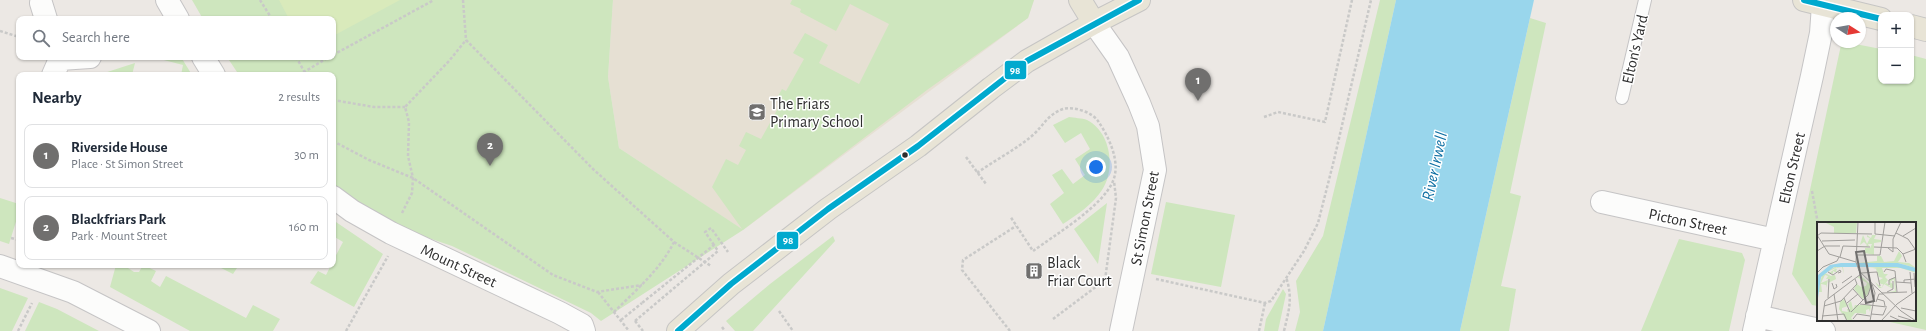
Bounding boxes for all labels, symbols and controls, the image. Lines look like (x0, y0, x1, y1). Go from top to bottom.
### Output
north arrow (1830, 12, 1866, 48)
map controls (1878, 12, 1914, 84)
button: + (1878, 12, 1914, 48)
street label: Elton's Yard (1619, 13, 1651, 86)
search box (16, 16, 336, 60)
icon: search (30, 27, 52, 49)
text: Search here (62, 30, 130, 45)
button: − (1878, 48, 1914, 84)
line badge: 98 (1004, 60, 1027, 80)
text: 98 (1010, 65, 1020, 76)
pin: 1 (1185, 68, 1211, 101)
text: Nearby (32, 89, 82, 106)
text: 2 results (278, 91, 320, 104)
place label: The Friars Primary School (770, 96, 863, 131)
school or university icon: The Friars Primary School (747, 102, 767, 122)
water label: River Irwell (1419, 130, 1450, 202)
street label: Elton Street (1776, 131, 1808, 205)
pin: 2 (477, 133, 503, 166)
text: Riverside House (71, 140, 168, 155)
text: 1 (44, 149, 48, 162)
text: 30 m (294, 149, 319, 162)
unlabelled marker (900, 150, 910, 160)
your location (1086, 157, 1106, 177)
text: Place · St Simon Street (71, 158, 183, 171)
street label: St Simon Street (1128, 170, 1162, 267)
street label: Picton Street (1647, 206, 1728, 238)
text: Blackfriars Park (71, 212, 166, 227)
text: 2 (43, 221, 49, 234)
text: 160 m (289, 221, 319, 234)
inset map (1817, 222, 1916, 321)
text: Park · Mount Street (71, 230, 167, 243)
line badge: 98 (776, 231, 799, 250)
text: 98 (783, 235, 793, 246)
street label: Mount Street (418, 241, 499, 290)
place label: Black Friar Court (1047, 255, 1112, 289)
building icon: Black Friar Court (1024, 261, 1044, 281)

